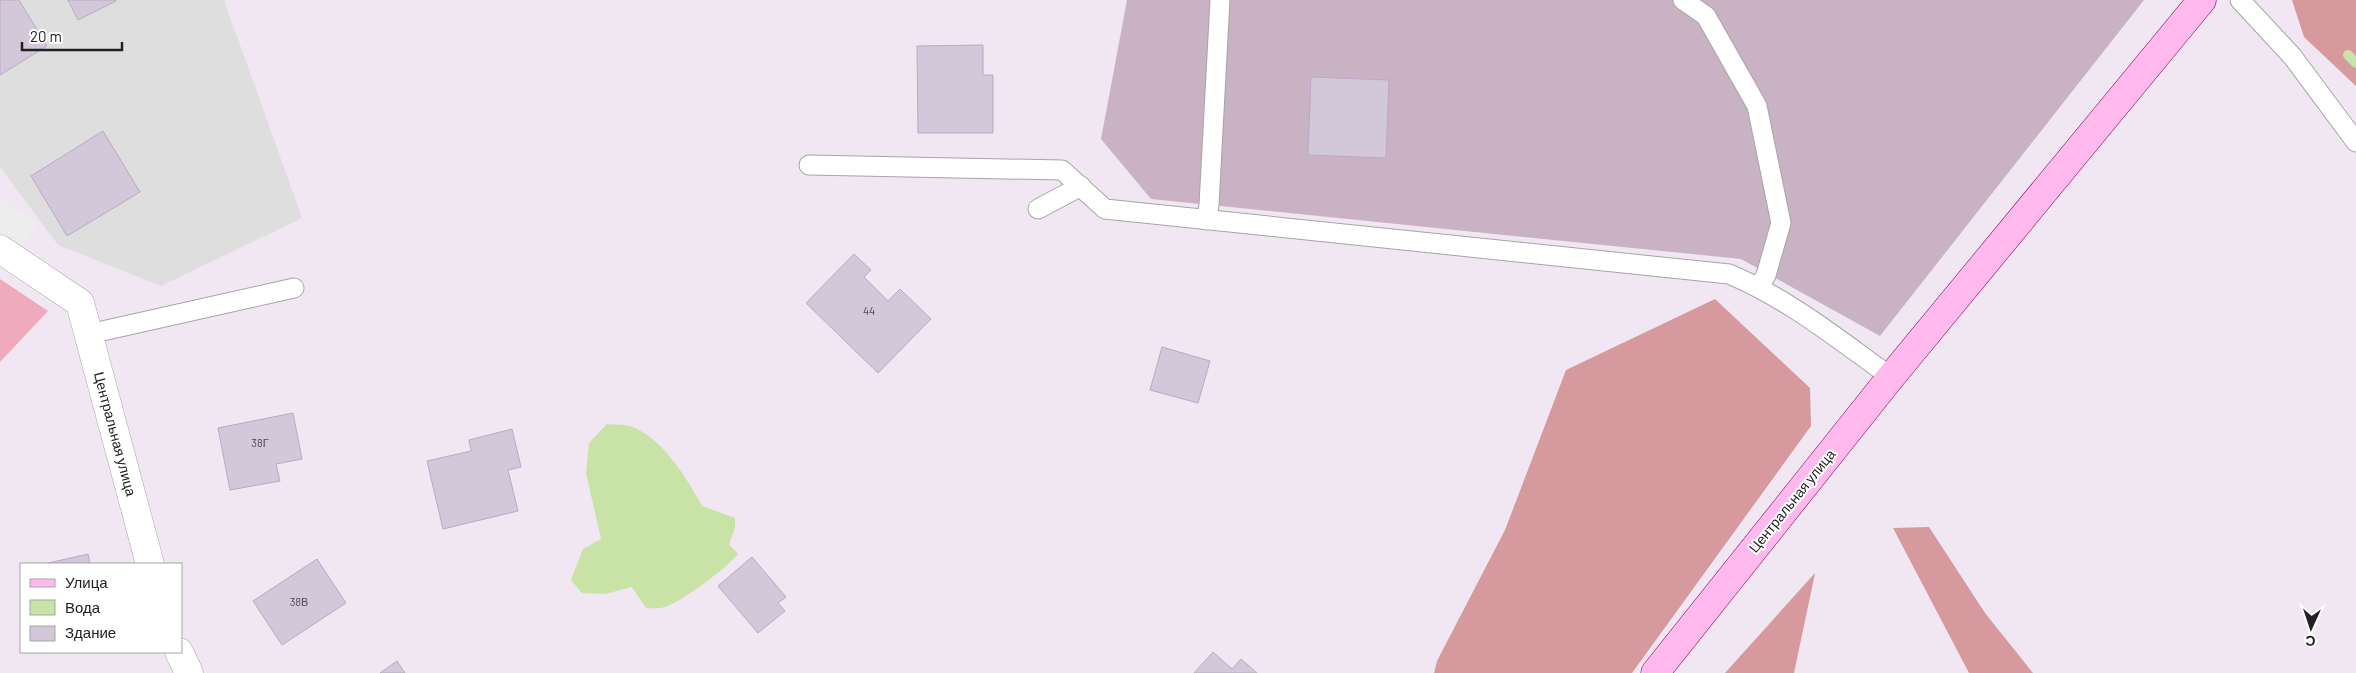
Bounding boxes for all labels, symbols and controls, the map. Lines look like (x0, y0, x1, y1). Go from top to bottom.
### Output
scale bar (22, 20, 122, 52)
text: 20 m (30, 27, 62, 45)
house number: 44 (863, 304, 875, 317)
street label: Центральная улица (91, 370, 140, 498)
house number: 38Г (251, 436, 269, 449)
street label: Центральная улица (1745, 446, 1839, 556)
legend (20, 563, 182, 653)
text: Улица (65, 573, 108, 591)
house number: 38В (290, 595, 308, 608)
text: Вода (65, 598, 101, 616)
north arrow (2286, 603, 2336, 653)
text: Здание (65, 623, 116, 641)
text: С (2305, 633, 2316, 650)

